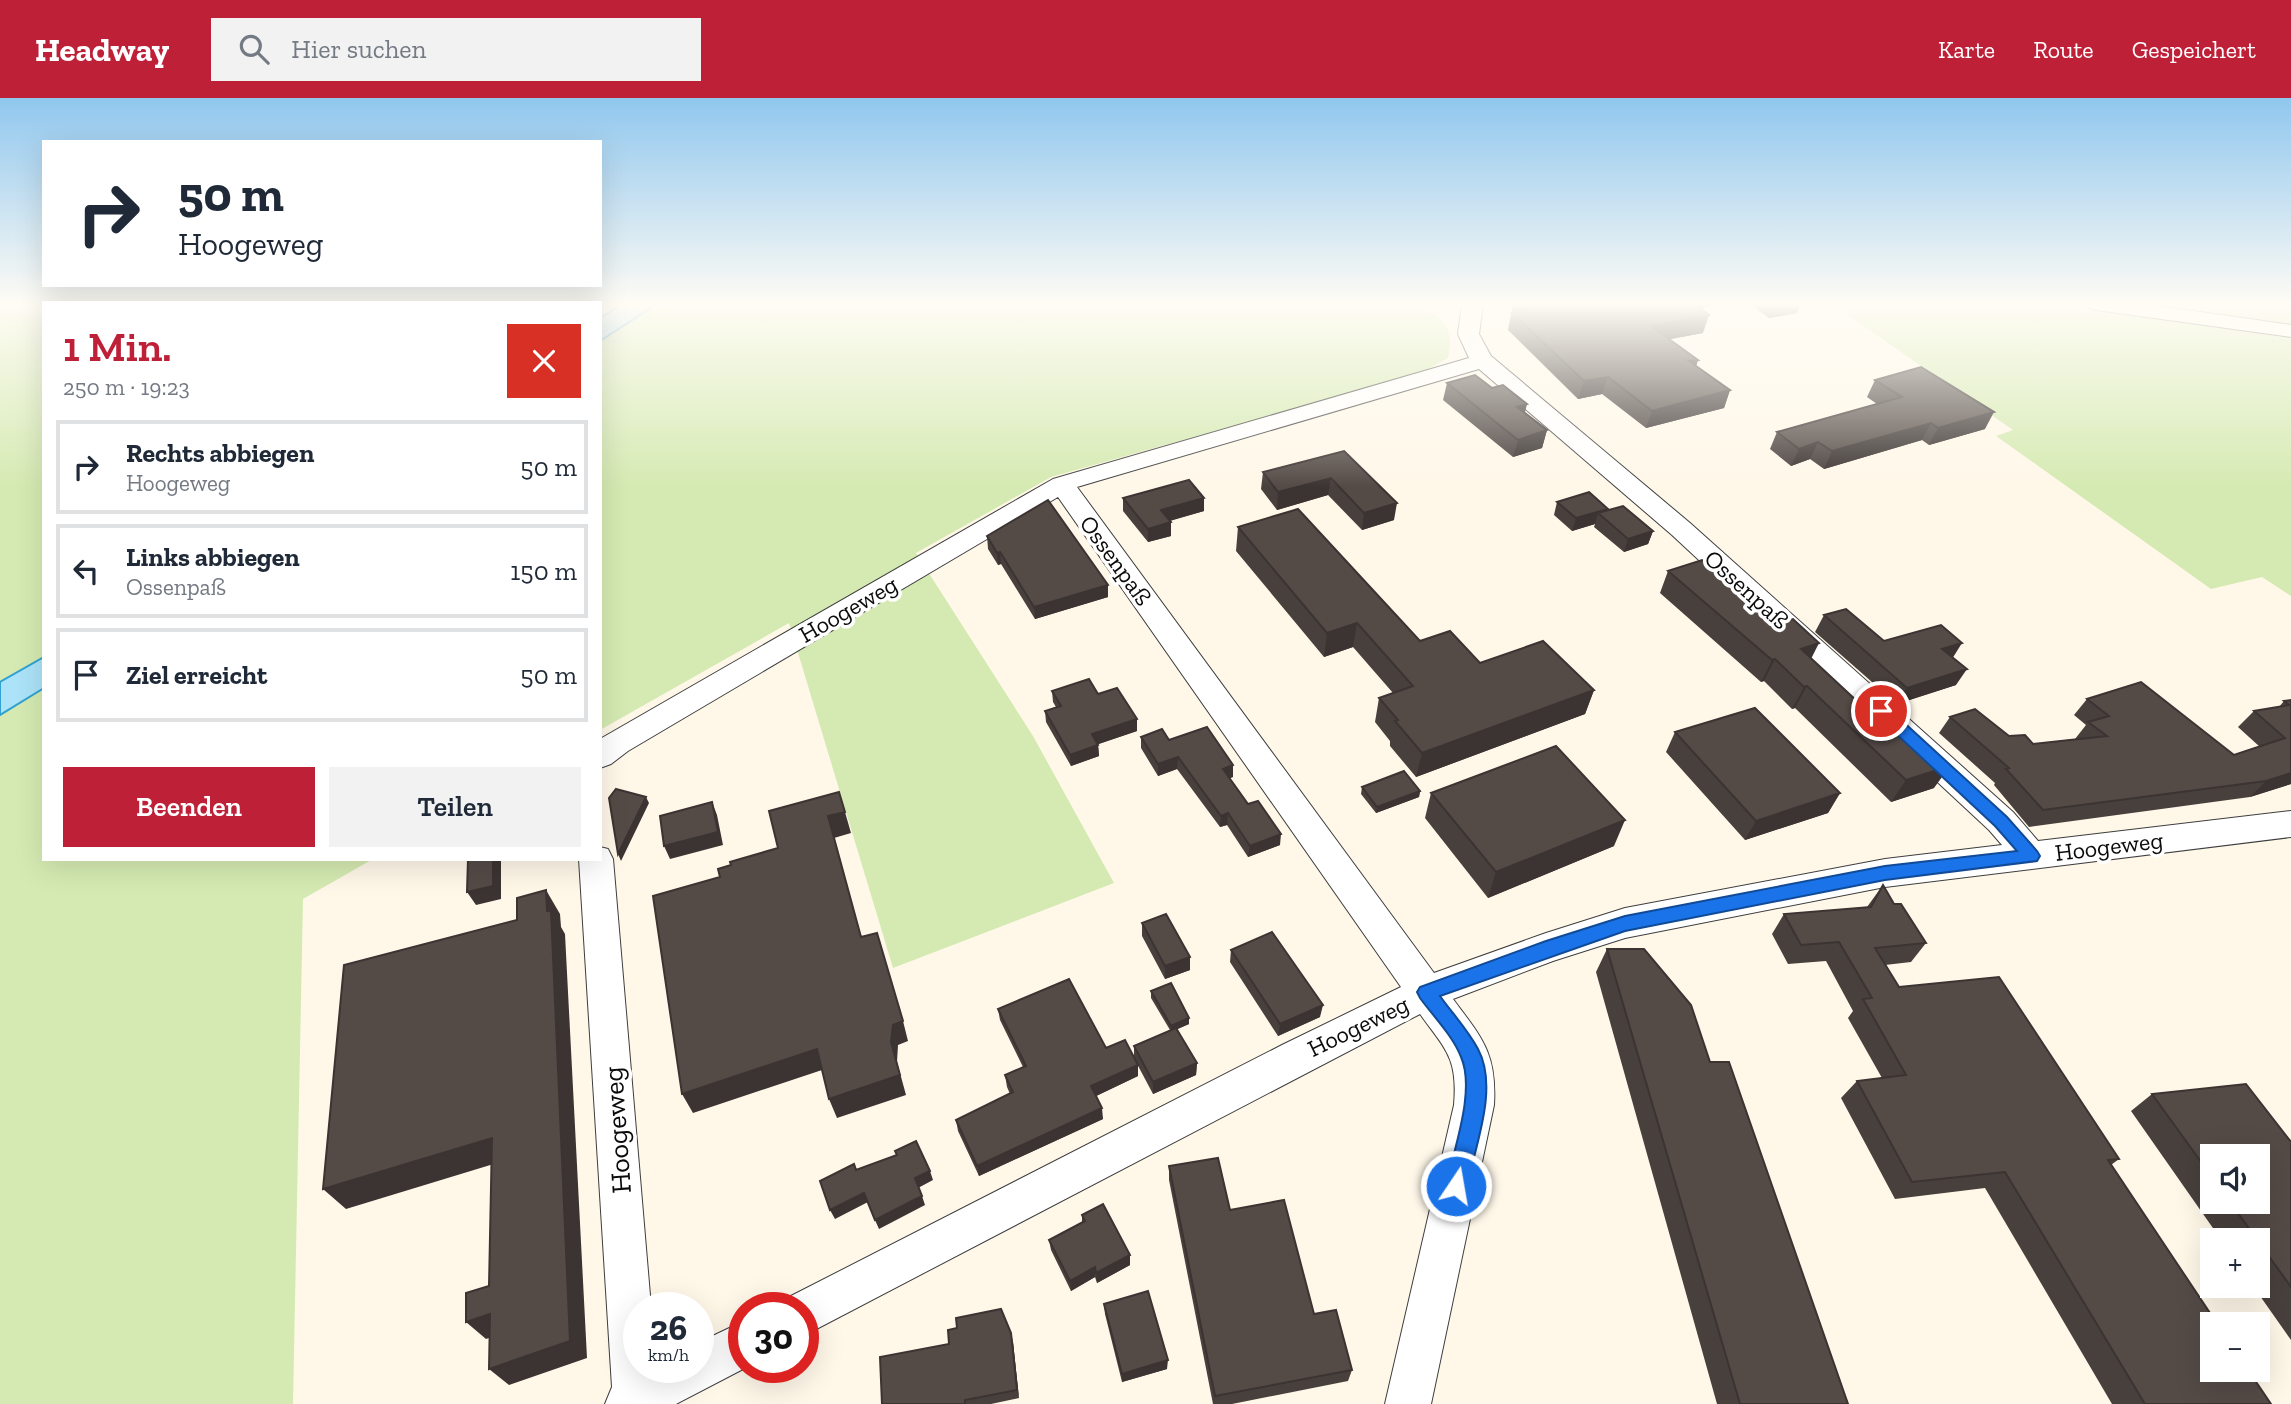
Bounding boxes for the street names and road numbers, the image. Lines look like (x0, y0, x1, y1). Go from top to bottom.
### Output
street label: Ossenpaß (1074, 509, 1158, 611)
street label: Ossenpaß (1699, 543, 1796, 635)
street label: Hoogeweg (794, 569, 902, 649)
street label: Hoogeweg (2053, 825, 2165, 867)
street label: Hoogeweg (1303, 989, 1413, 1063)
street label: Hoogeweg (596, 1065, 638, 1195)

